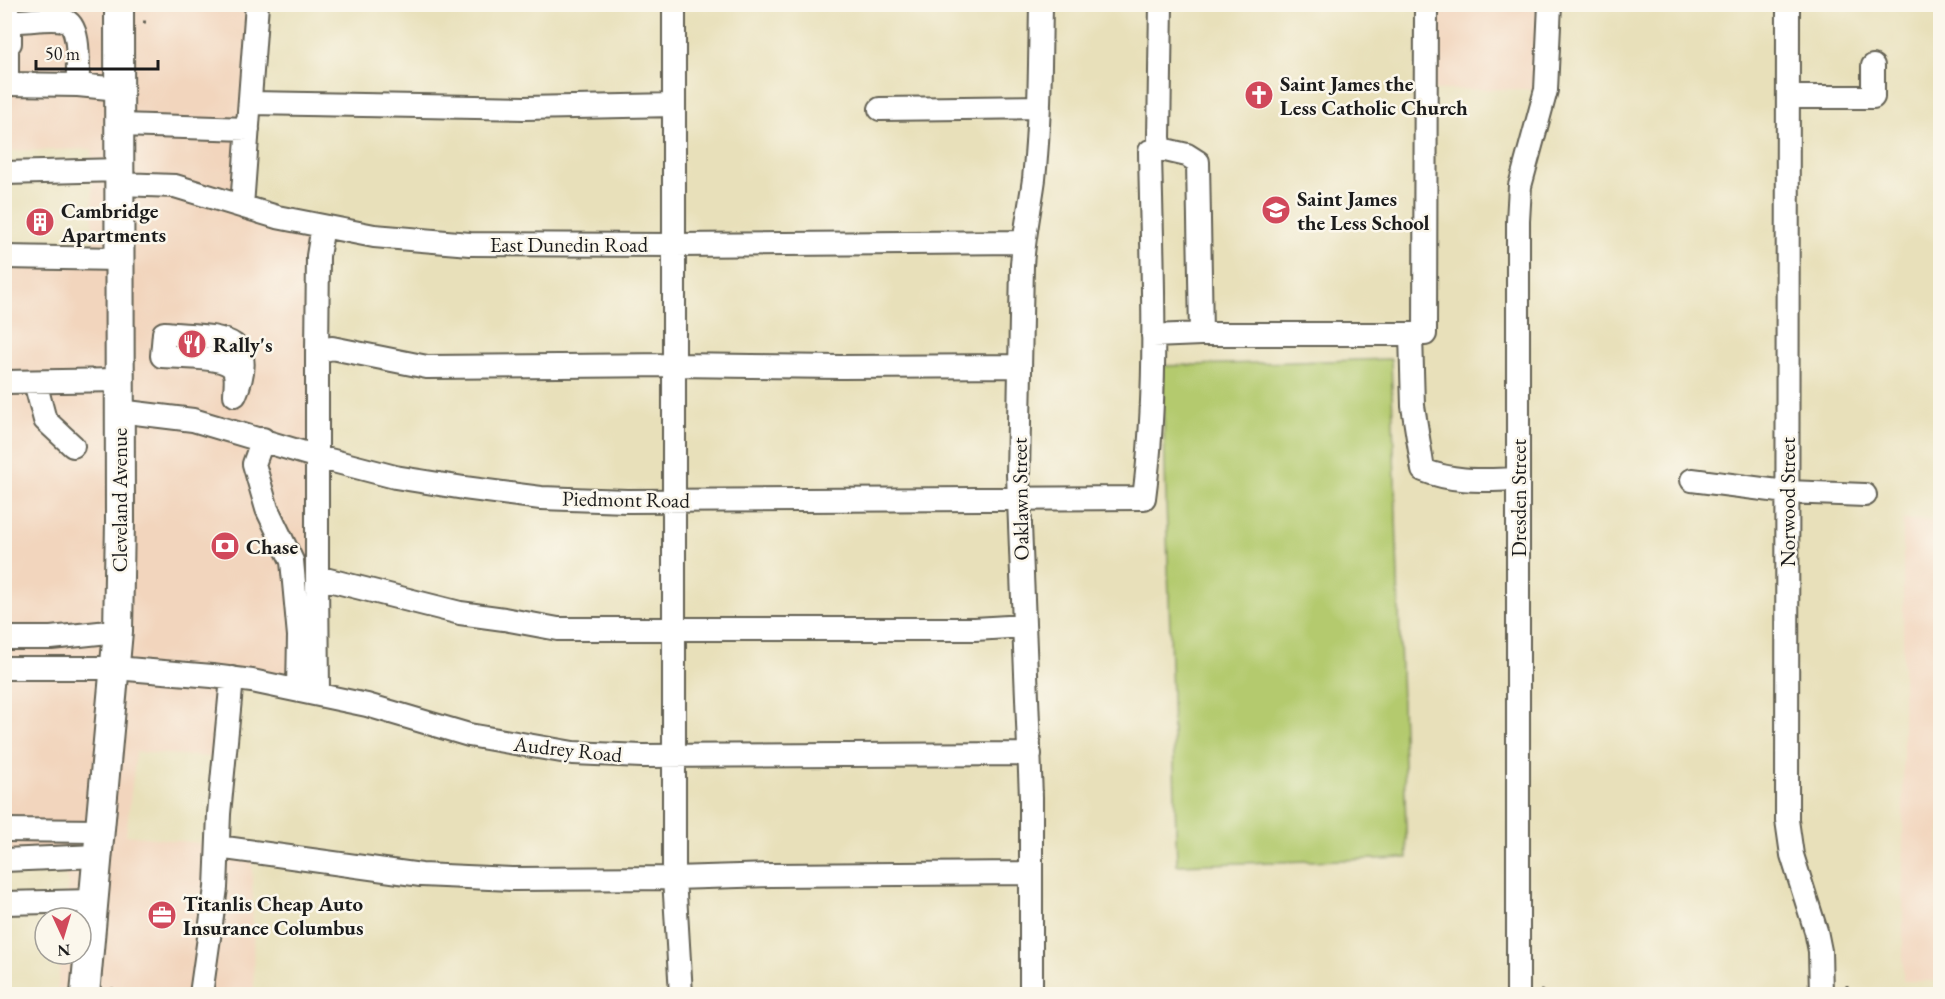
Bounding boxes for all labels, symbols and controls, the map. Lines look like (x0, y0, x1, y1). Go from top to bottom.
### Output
scale bar (36, 33, 158, 71)
text: 50 m (45, 42, 80, 65)
place label: Saint James the Less Catholic Church (1280, 70, 1468, 121)
church icon: Saint James the Less Catholic Church (1243, 79, 1275, 111)
place label: Saint James the Less School (1297, 185, 1429, 236)
school or university icon: Saint James the Less School (1260, 194, 1292, 226)
place label: Cambridge Apartments (60, 197, 166, 248)
building icon: Cambridge Apartments (24, 206, 56, 238)
street label: East Dunedin Road (490, 231, 648, 258)
restaurant icon: Rally's (176, 328, 208, 360)
place label: Rally's (213, 331, 273, 358)
street label: Cleveland Avenue (106, 428, 133, 572)
street label: Oaklawn Street (1005, 437, 1035, 561)
street label: Norwood Street (1774, 437, 1801, 567)
street label: Dresden Street (1505, 439, 1532, 557)
street label: Piedmont Road (562, 484, 691, 514)
bank icon: Chase (209, 530, 241, 562)
place label: Chase (246, 533, 298, 560)
street label: Audrey Road (512, 730, 624, 768)
place label: Titanlis Cheap Auto Insurance Columbus (183, 890, 363, 941)
office icon: Titanlis Cheap Auto Insurance Columbus (146, 899, 178, 931)
north arrow (33, 906, 93, 966)
text: N (57, 940, 71, 961)

